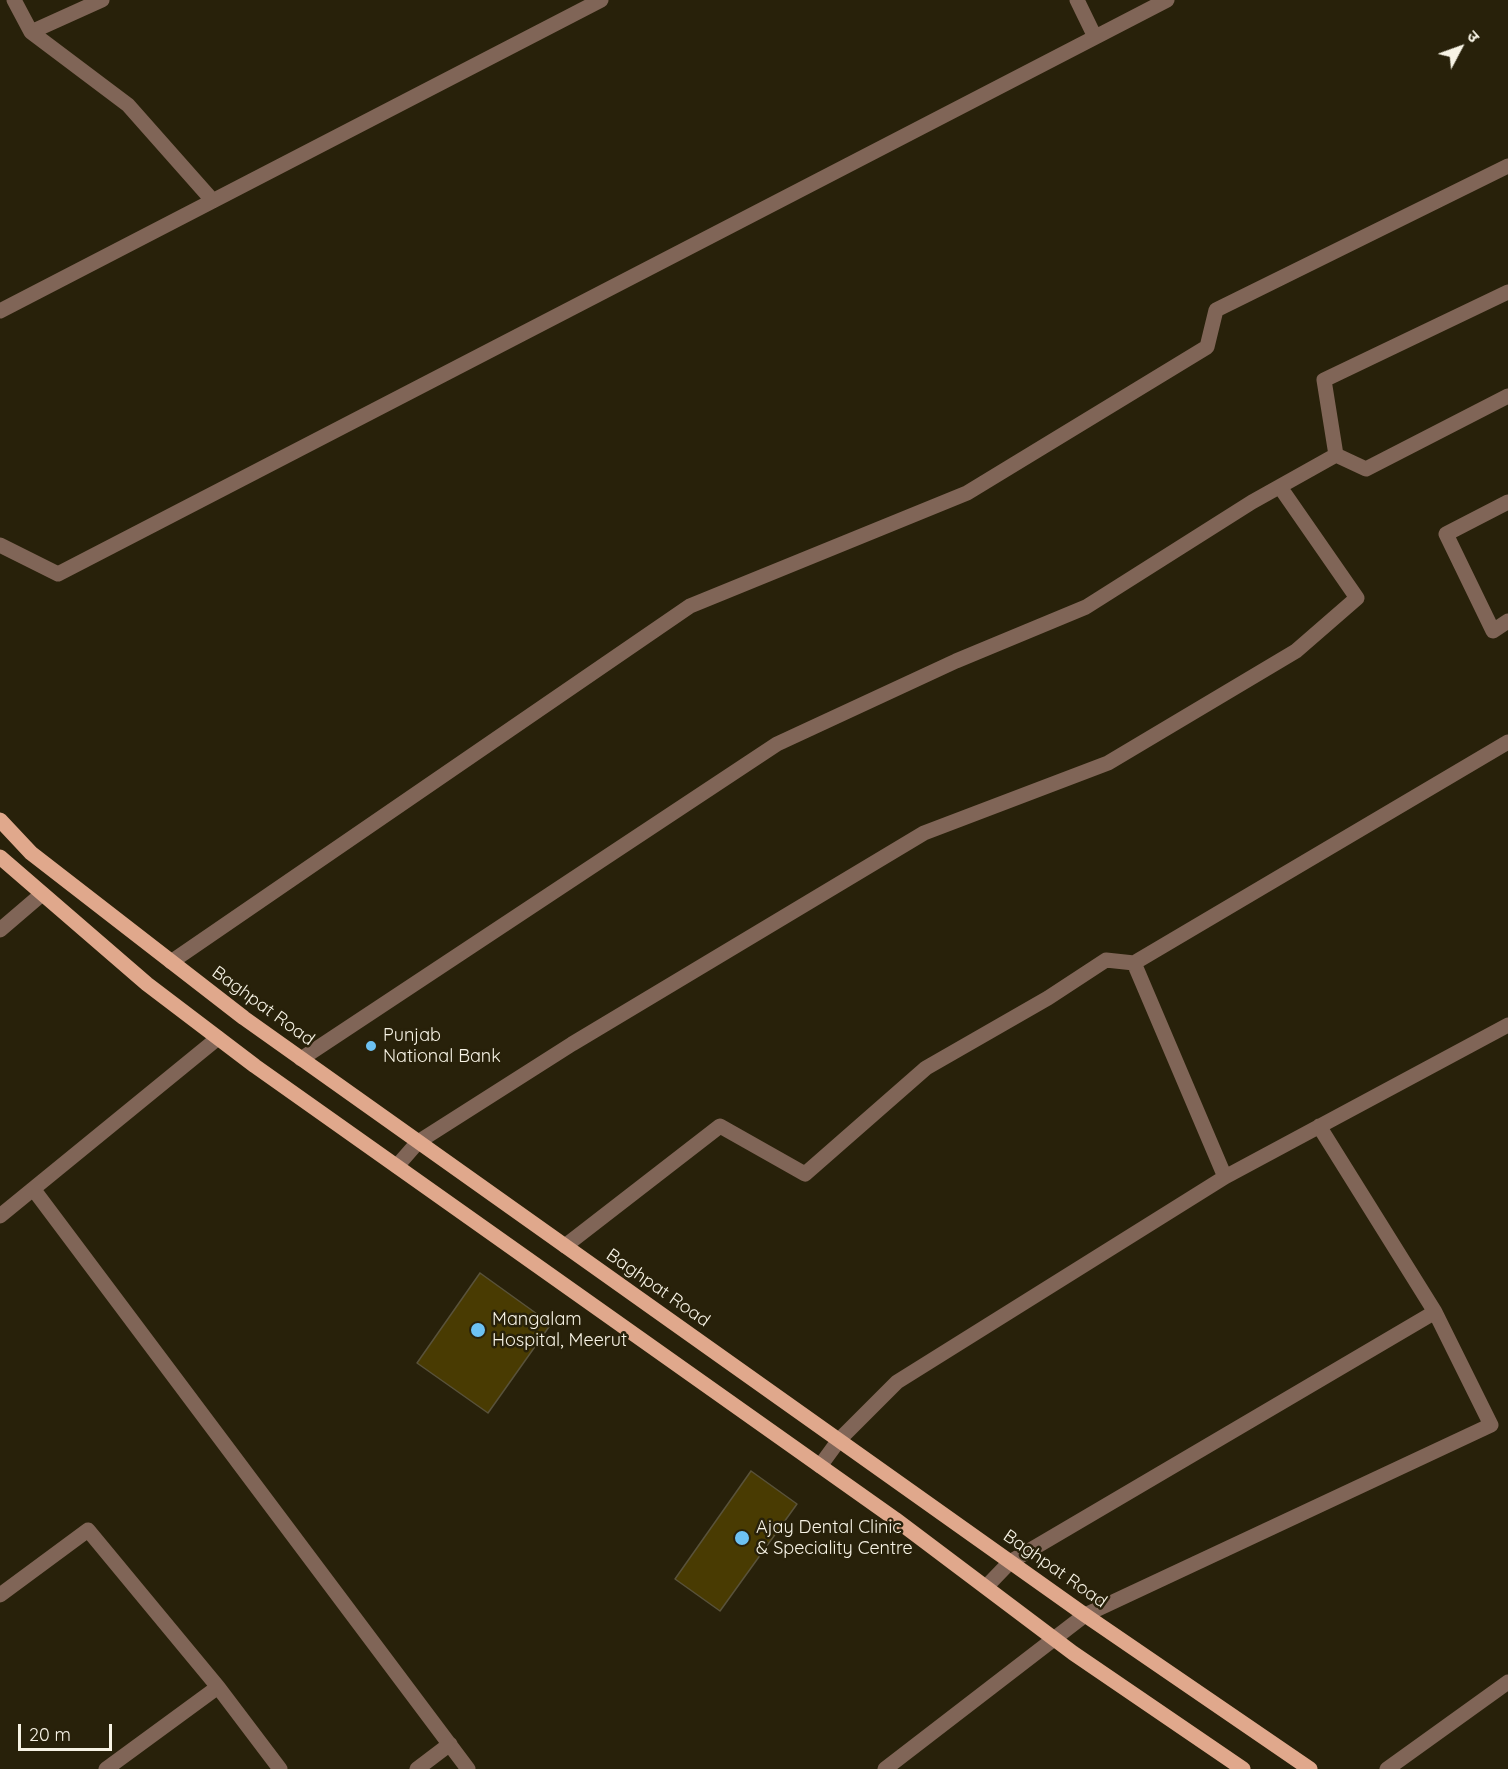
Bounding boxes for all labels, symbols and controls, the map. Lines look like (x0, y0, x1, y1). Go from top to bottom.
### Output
north arrow (1430, 18, 1490, 78)
text: उ (1463, 26, 1484, 46)
street label: Baghpat Road (207, 962, 319, 1050)
place label: Punjab National Bank (383, 1025, 501, 1068)
marker: Punjab National Bank (364, 1039, 378, 1053)
street label: Baghpat Road (602, 1244, 714, 1332)
place label: Mangalam Hospital, Meerut (492, 1309, 627, 1352)
marker: Mangalam Hospital, Meerut (469, 1321, 487, 1339)
place label: Ajay Dental Clinic & Speciality Centre (756, 1517, 913, 1559)
street label: Baghpat Road (999, 1525, 1111, 1613)
marker: Ajay Dental Clinic & Speciality Centre (733, 1529, 751, 1547)
scale bar (21, 1712, 116, 1750)
text: 20 m (29, 1723, 71, 1746)

